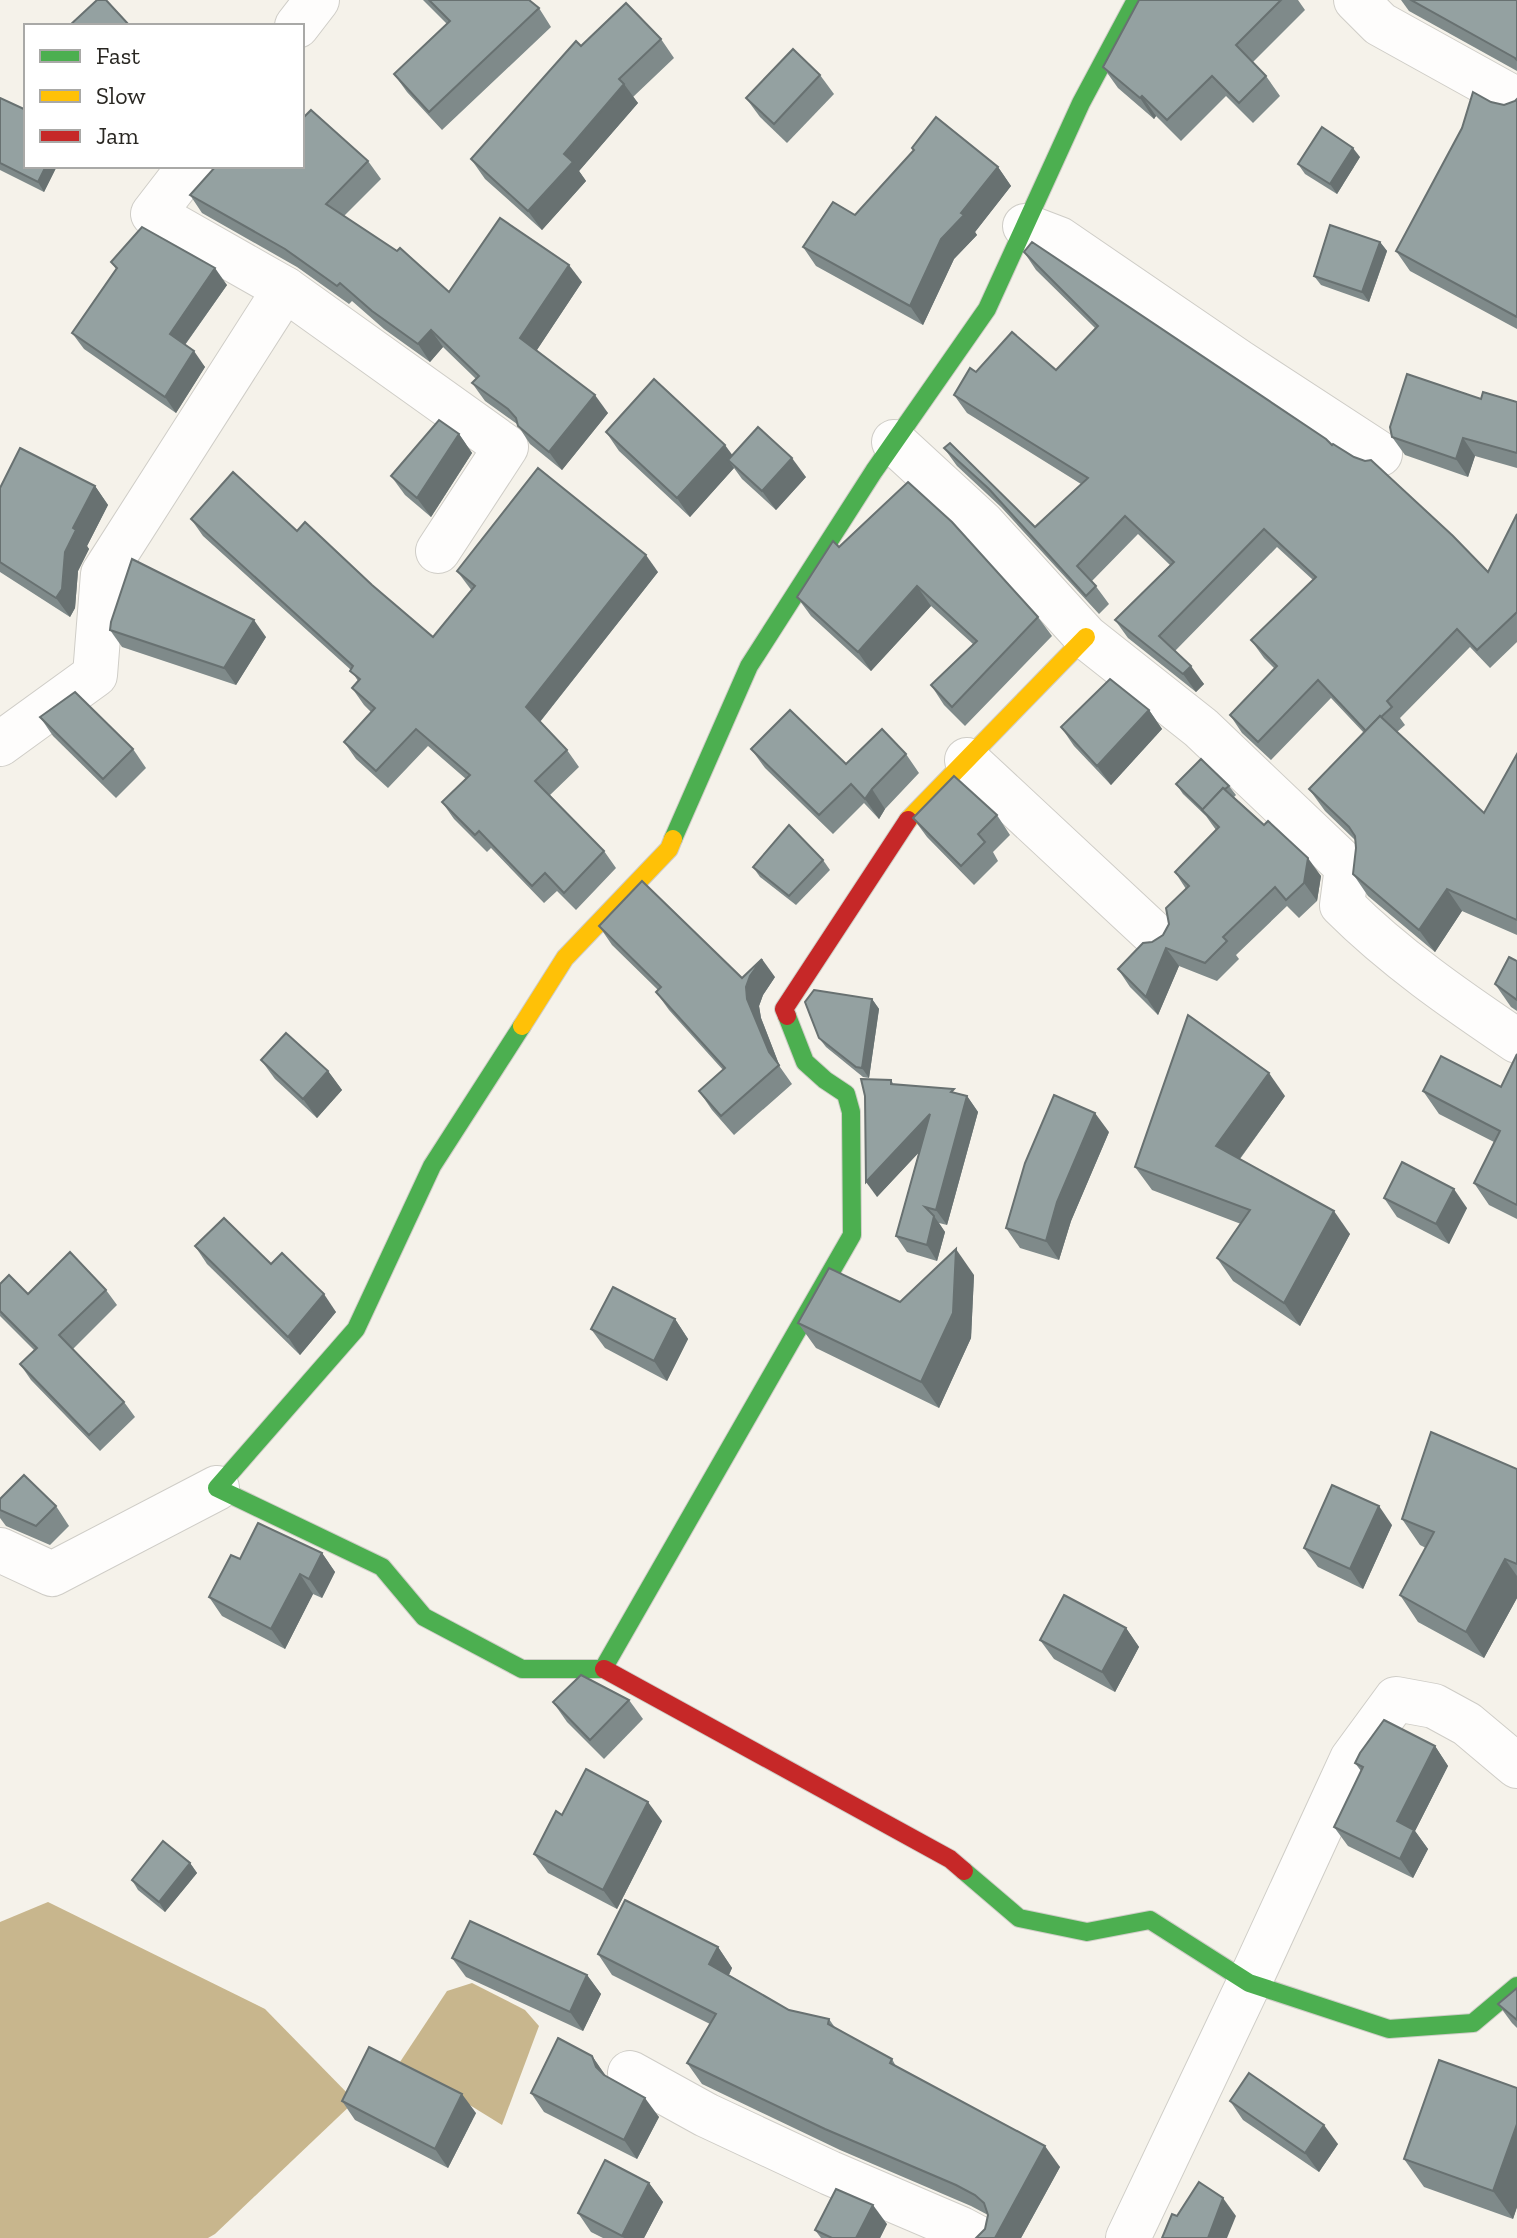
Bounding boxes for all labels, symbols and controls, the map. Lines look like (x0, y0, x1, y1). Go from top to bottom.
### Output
legend (24, 24, 304, 168)
text: Fast (96, 41, 140, 70)
text: Slow (96, 81, 146, 110)
text: Jam (96, 121, 139, 150)

